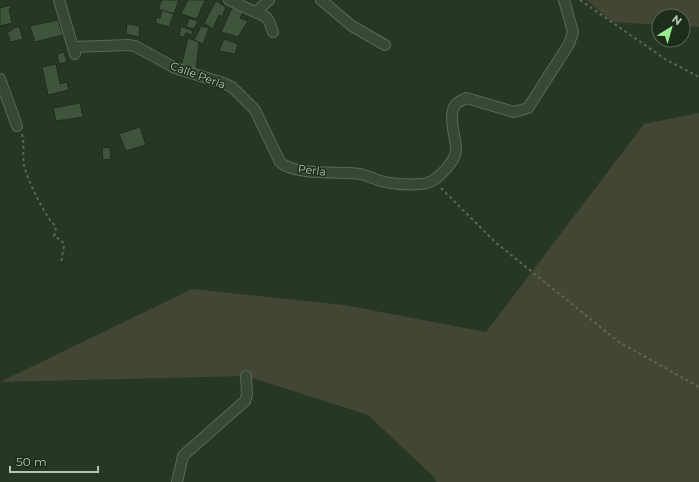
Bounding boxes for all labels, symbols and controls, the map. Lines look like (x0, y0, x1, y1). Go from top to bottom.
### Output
north arrow (651, 8, 691, 48)
text: N (669, 12, 685, 28)
street label: Calle Perla (168, 59, 228, 91)
street label: Perla (297, 161, 327, 179)
scale bar (10, 448, 98, 474)
text: 50 m (16, 454, 47, 469)

